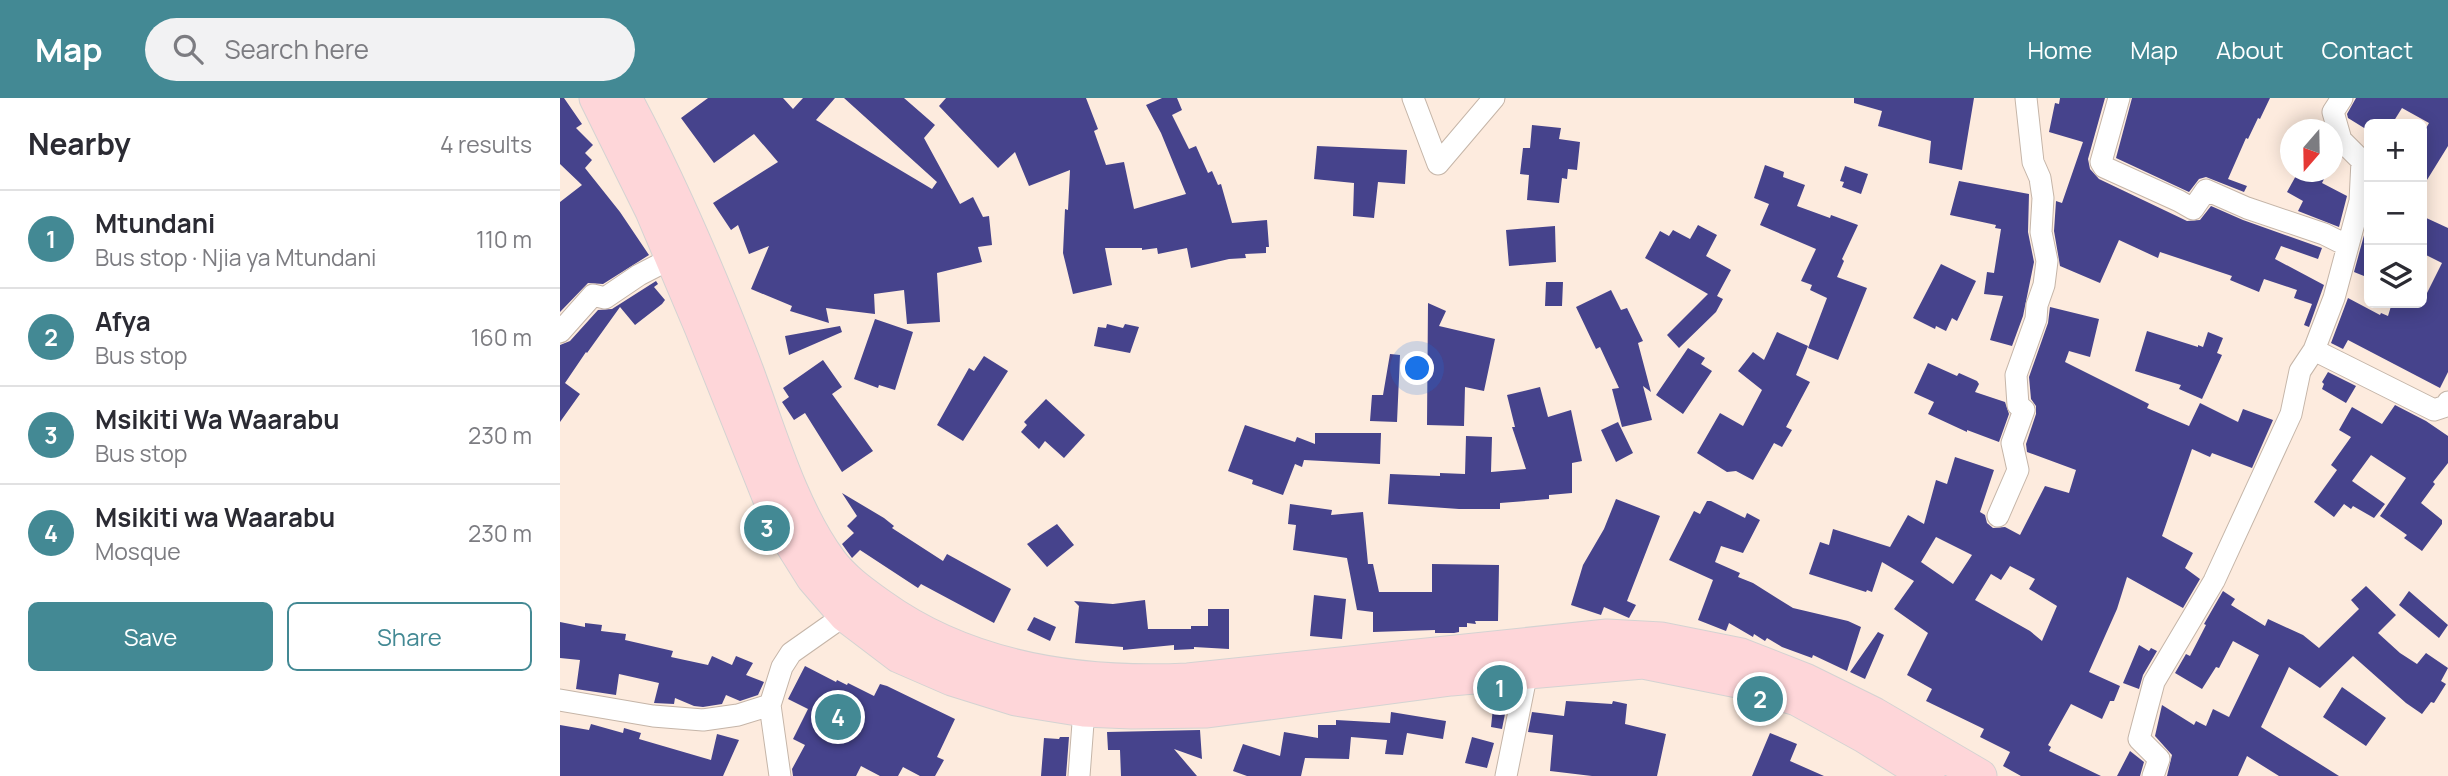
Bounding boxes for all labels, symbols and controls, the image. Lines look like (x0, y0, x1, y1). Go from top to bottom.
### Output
search box (145, 18, 635, 81)
text: Map (35, 27, 103, 72)
icon: search (169, 30, 207, 68)
text: Search here (225, 31, 369, 67)
text: Home (2027, 33, 2092, 66)
text: Map (2130, 33, 2178, 66)
text: About (2216, 33, 2284, 66)
text: Contact (2322, 33, 2413, 66)
north arrow (2280, 119, 2343, 182)
map controls (2364, 119, 2427, 308)
button: + (2364, 119, 2427, 182)
text: Nearby (28, 123, 131, 164)
text: 4 results (440, 128, 532, 160)
button: − (2364, 182, 2427, 245)
text: Mtundani (95, 205, 215, 241)
text: 1 (46, 223, 56, 255)
text: 110 m (476, 223, 532, 255)
text: Bus stop · Njia ya Mtundani (95, 241, 376, 273)
button: layers (2364, 245, 2427, 308)
text: Afya (95, 303, 151, 339)
text: 2 (44, 321, 58, 353)
text: 160 m (471, 321, 532, 353)
text: Bus stop (95, 339, 187, 371)
your location (1400, 351, 1434, 385)
text: Msikiti Wa Waarabu (95, 401, 339, 437)
text: 3 (44, 419, 58, 451)
text: 230 m (468, 419, 532, 451)
text: Bus stop (95, 437, 187, 469)
text: Msikiti wa Waarabu (95, 499, 335, 535)
pin: 3 (744, 502, 790, 554)
text: 4 (44, 517, 58, 549)
text: 230 m (468, 517, 532, 549)
text: Mosque (95, 535, 181, 567)
button: Save (28, 602, 273, 671)
button: Share (287, 602, 532, 671)
pin: 1 (1477, 662, 1523, 714)
pin: 2 (1737, 673, 1783, 725)
pin: 4 (815, 691, 861, 743)

